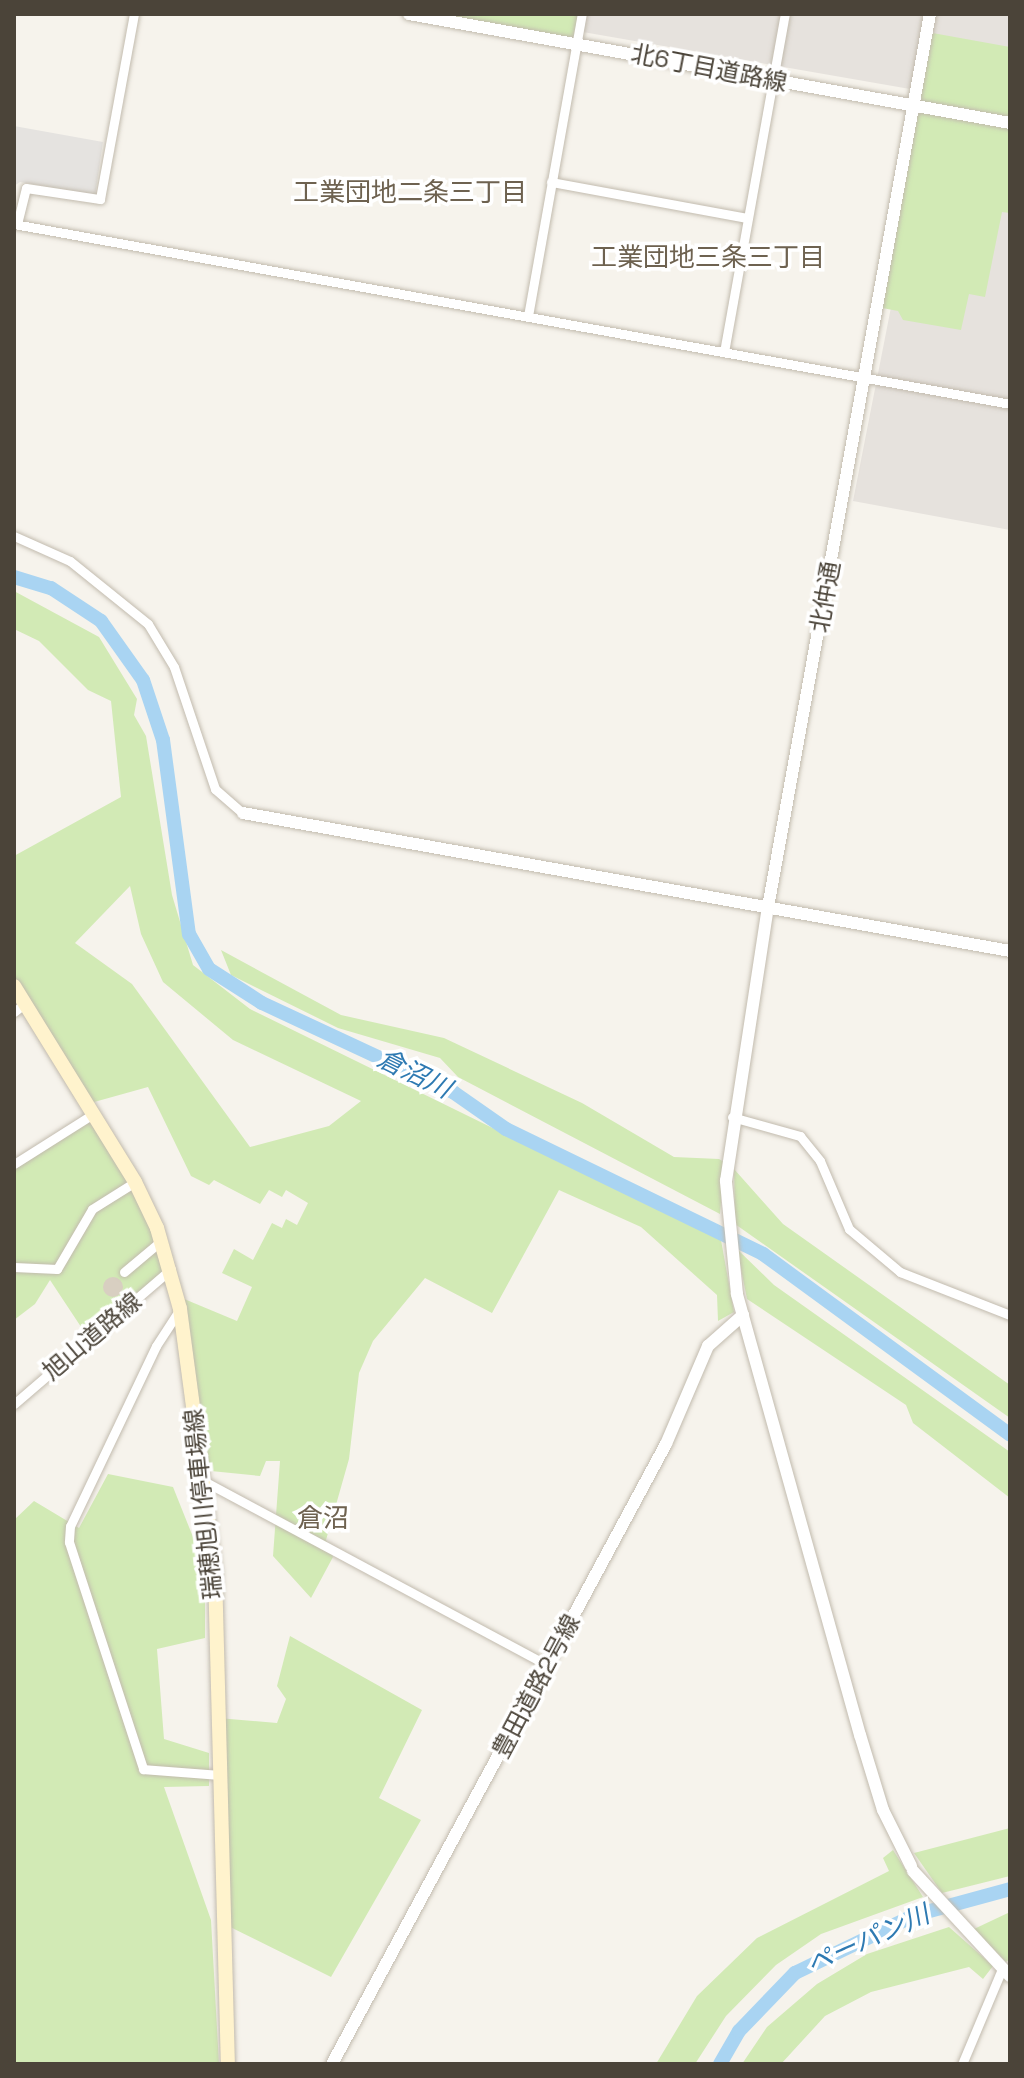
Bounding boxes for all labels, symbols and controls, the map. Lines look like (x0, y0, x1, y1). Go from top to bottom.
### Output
street label: 北6丁目道路線 (628, 39, 790, 97)
district label: 工業団地二条三丁目 (293, 177, 527, 209)
district label: 工業団地三条三丁目 (591, 242, 825, 274)
street label: 北仲通 (805, 559, 845, 635)
water label: 倉沼川 (372, 1043, 456, 1105)
street label: 旭山道路線 (37, 1286, 147, 1386)
street label: 瑞穂旭川停車場線 (179, 1407, 227, 1601)
district label: 倉沼 (297, 1503, 349, 1535)
street label: 豊田道路2号線 (486, 1609, 586, 1763)
water label: ペーパン川 (802, 1899, 934, 1981)

